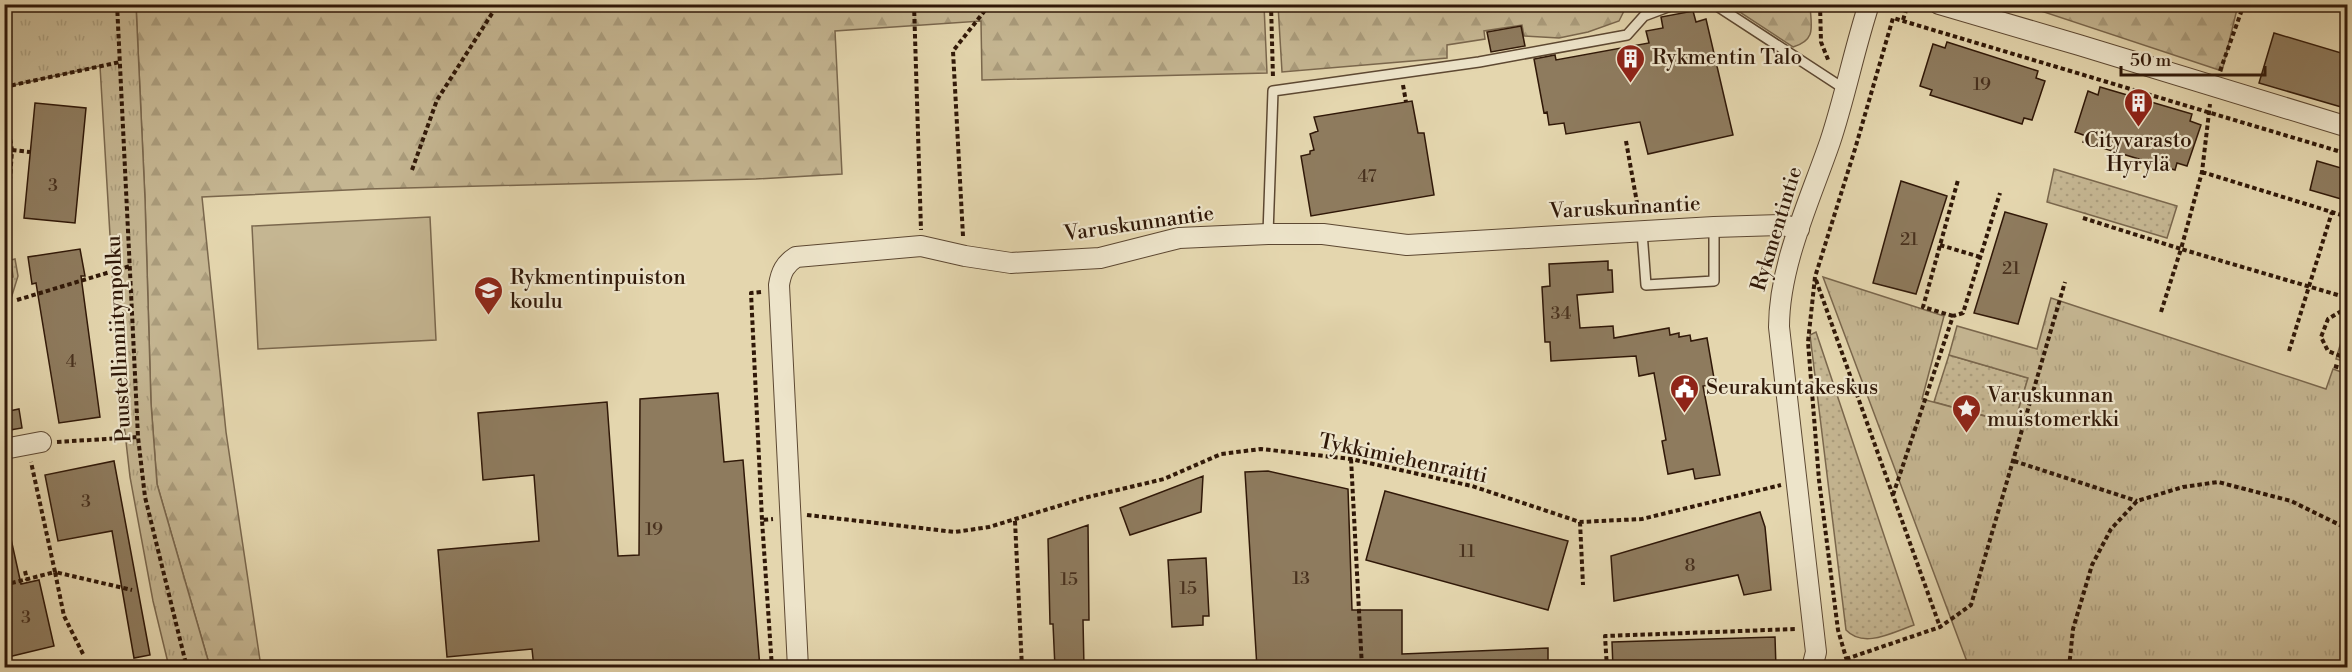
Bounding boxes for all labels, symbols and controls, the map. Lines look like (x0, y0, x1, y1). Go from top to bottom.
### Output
scale bar (2121, 39, 2265, 77)
building icon: Rykmentin Talo (1615, 42, 1647, 84)
place label: Rykmentin Talo (1652, 45, 1802, 71)
text: 50 m (2130, 49, 2172, 72)
house number: 19 (1973, 73, 1991, 96)
building icon: Cityvarasto Hyrylä (2122, 86, 2154, 128)
place label: Cityvarasto Hyrylä (2084, 128, 2192, 178)
street label: Rykmentintie (1746, 164, 1808, 294)
house number: 47 (1357, 165, 1377, 188)
house number: 3 (48, 174, 58, 197)
street label: Varuskunnantie (1548, 191, 1701, 225)
street label: Varuskunnantie (1061, 201, 1216, 248)
house number: 21 (1900, 228, 1918, 251)
street label: Puustellinniitynpolku (101, 235, 137, 443)
house number: 21 (2002, 257, 2020, 280)
place label: Rykmentinpuiston koulu (510, 265, 686, 315)
school or university icon: Rykmentinpuiston koulu (473, 274, 505, 316)
house number: 34 (1551, 302, 1572, 325)
house number: 4 (66, 350, 77, 373)
public building icon: Seurakuntakeskus (1669, 372, 1701, 414)
place label: Seurakuntakeskus (1706, 375, 1878, 401)
place label: Varuskunnan muistomerkki (1986, 383, 2119, 433)
place icon: Varuskunnan muistomerkki (1950, 392, 1982, 434)
street label: Tykkimiehenraitti (1316, 428, 1490, 490)
house number: 3 (81, 490, 91, 513)
house number: 19 (645, 518, 663, 541)
house number: 11 (1459, 540, 1475, 563)
house number: 8 (1684, 554, 1696, 577)
house number: 13 (1292, 567, 1310, 590)
house number: 15 (1060, 568, 1078, 591)
house number: 15 (1179, 577, 1197, 600)
house number: 3 (21, 606, 31, 629)

